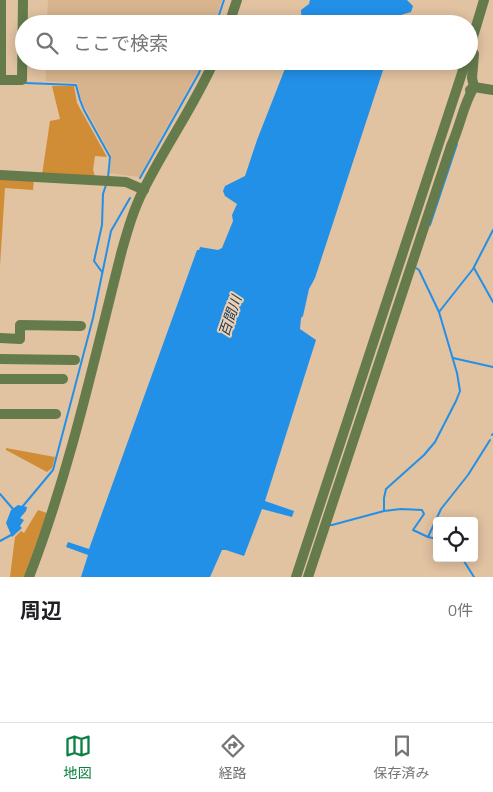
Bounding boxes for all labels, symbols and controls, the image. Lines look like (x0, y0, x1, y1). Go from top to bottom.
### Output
search box (15, 15, 478, 70)
text: ここで検索 (73, 28, 168, 57)
icon: search (33, 29, 61, 57)
water label: 百間川 (213, 291, 247, 339)
map controls (433, 517, 478, 562)
button: locate (433, 517, 478, 562)
text: 周辺 (20, 594, 62, 626)
text: 0件 (448, 598, 473, 622)
tab: 地図 (64, 732, 92, 783)
tab: 経路 (219, 732, 247, 783)
tab: 保存済み (374, 732, 430, 783)

